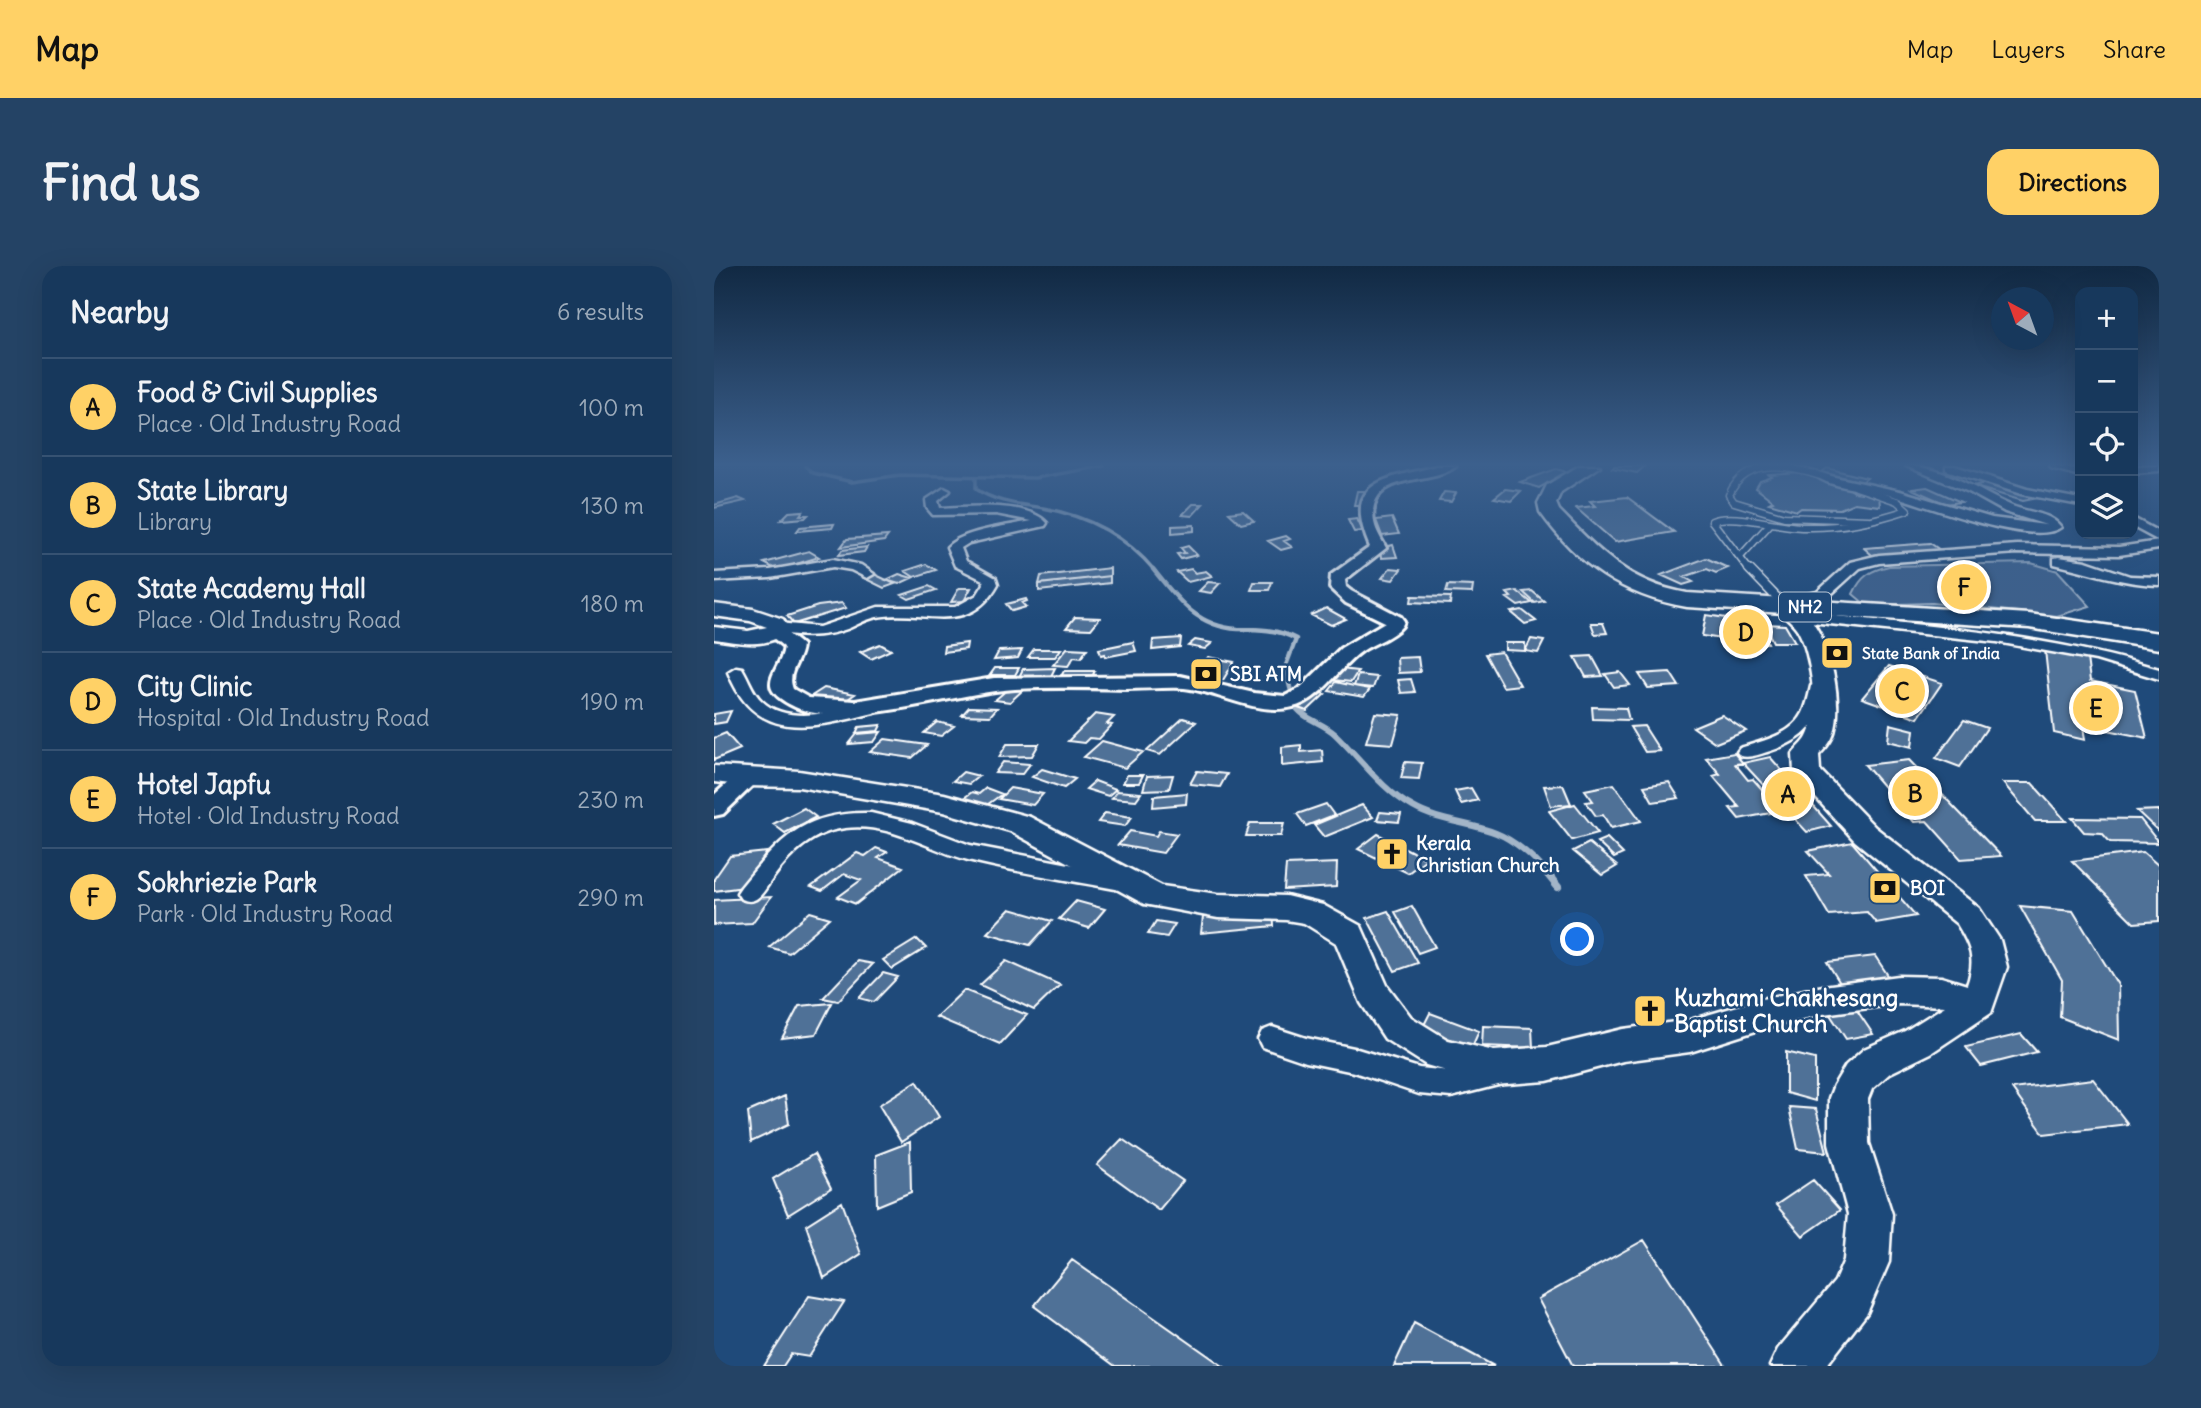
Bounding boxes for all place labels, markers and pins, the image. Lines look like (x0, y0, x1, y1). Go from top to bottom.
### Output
pin: F (1941, 561, 1987, 613)
pin: D (1723, 606, 1769, 658)
bank icon: State Bank of India (1818, 634, 1856, 672)
place label: State Bank of India (1862, 643, 2000, 663)
bank icon: SBI ATM (1187, 655, 1225, 693)
place label: SBI ATM (1230, 662, 1302, 686)
pin: C (1879, 665, 1925, 717)
pin: E (2073, 682, 2119, 734)
pin: B (1892, 767, 1938, 819)
pin: A (1765, 768, 1811, 820)
place label: Kerala Christian Church (1416, 831, 1560, 877)
church icon: Kerala Christian Church (1373, 835, 1411, 873)
bank icon: BOI (1866, 869, 1904, 907)
place label: BOI (1910, 876, 1945, 900)
place label: Kuzhami Chakhesang Baptist Church (1674, 983, 1898, 1038)
church icon: Kuzhami Chakhesang Baptist Church (1631, 992, 1669, 1030)

